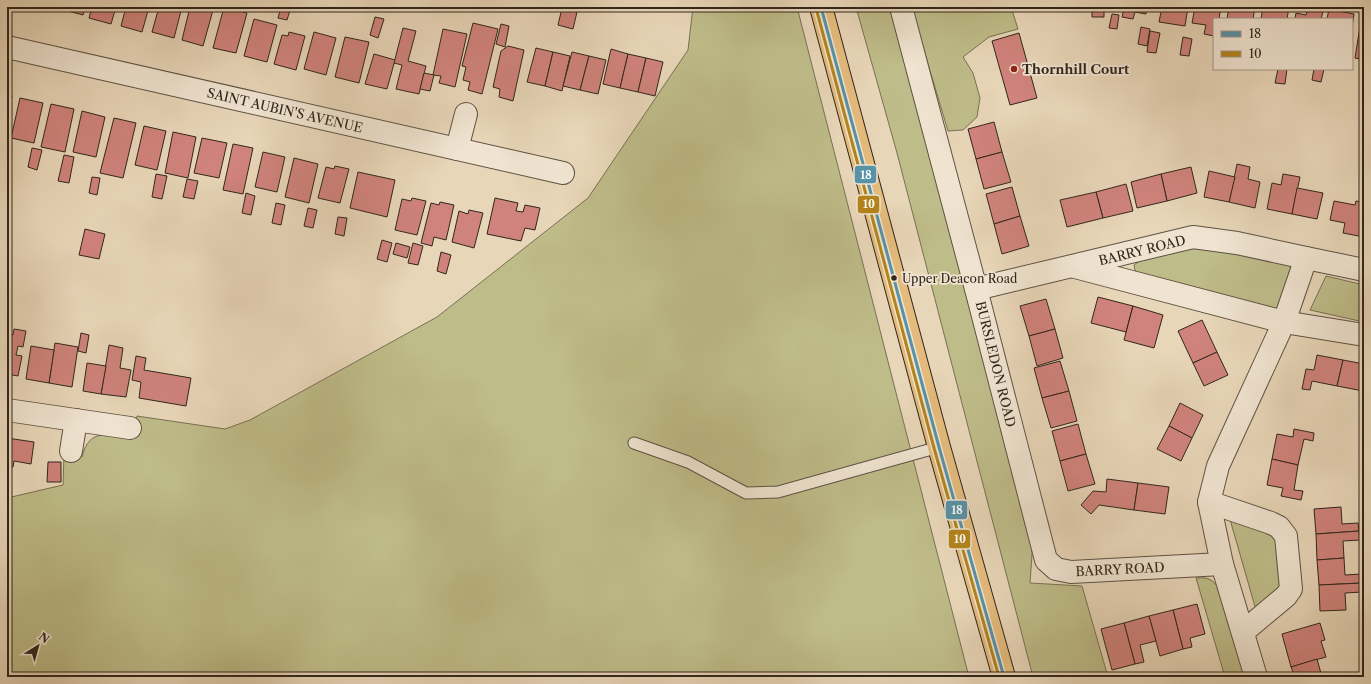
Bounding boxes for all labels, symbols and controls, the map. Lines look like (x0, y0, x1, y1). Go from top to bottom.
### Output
legend (1213, 18, 1353, 70)
text: 18 (1249, 26, 1261, 41)
text: 10 (1249, 46, 1262, 61)
place label: Thornhill Court (1022, 61, 1130, 77)
marker: Thornhill Court (1009, 64, 1019, 74)
street label: SAINT AUBIN'S AVENUE (206, 84, 364, 136)
line badge: 18 (854, 165, 877, 184)
text: 18 (860, 168, 872, 182)
line badge: 10 (857, 195, 880, 214)
text: 10 (863, 197, 875, 211)
street label: BARRY ROAD (1097, 231, 1187, 269)
place label: Upper Deacon Road (902, 271, 1018, 286)
marker: Upper Deacon Road (889, 273, 899, 283)
street label: BURSLEDON ROAD (973, 299, 1019, 429)
line badge: 18 (945, 500, 968, 520)
text: 18 (951, 503, 963, 517)
line badge: 10 (948, 529, 971, 549)
text: 10 (954, 532, 966, 546)
street label: BARRY ROAD (1075, 559, 1165, 579)
north arrow (18, 626, 58, 666)
text: N (36, 630, 52, 647)

